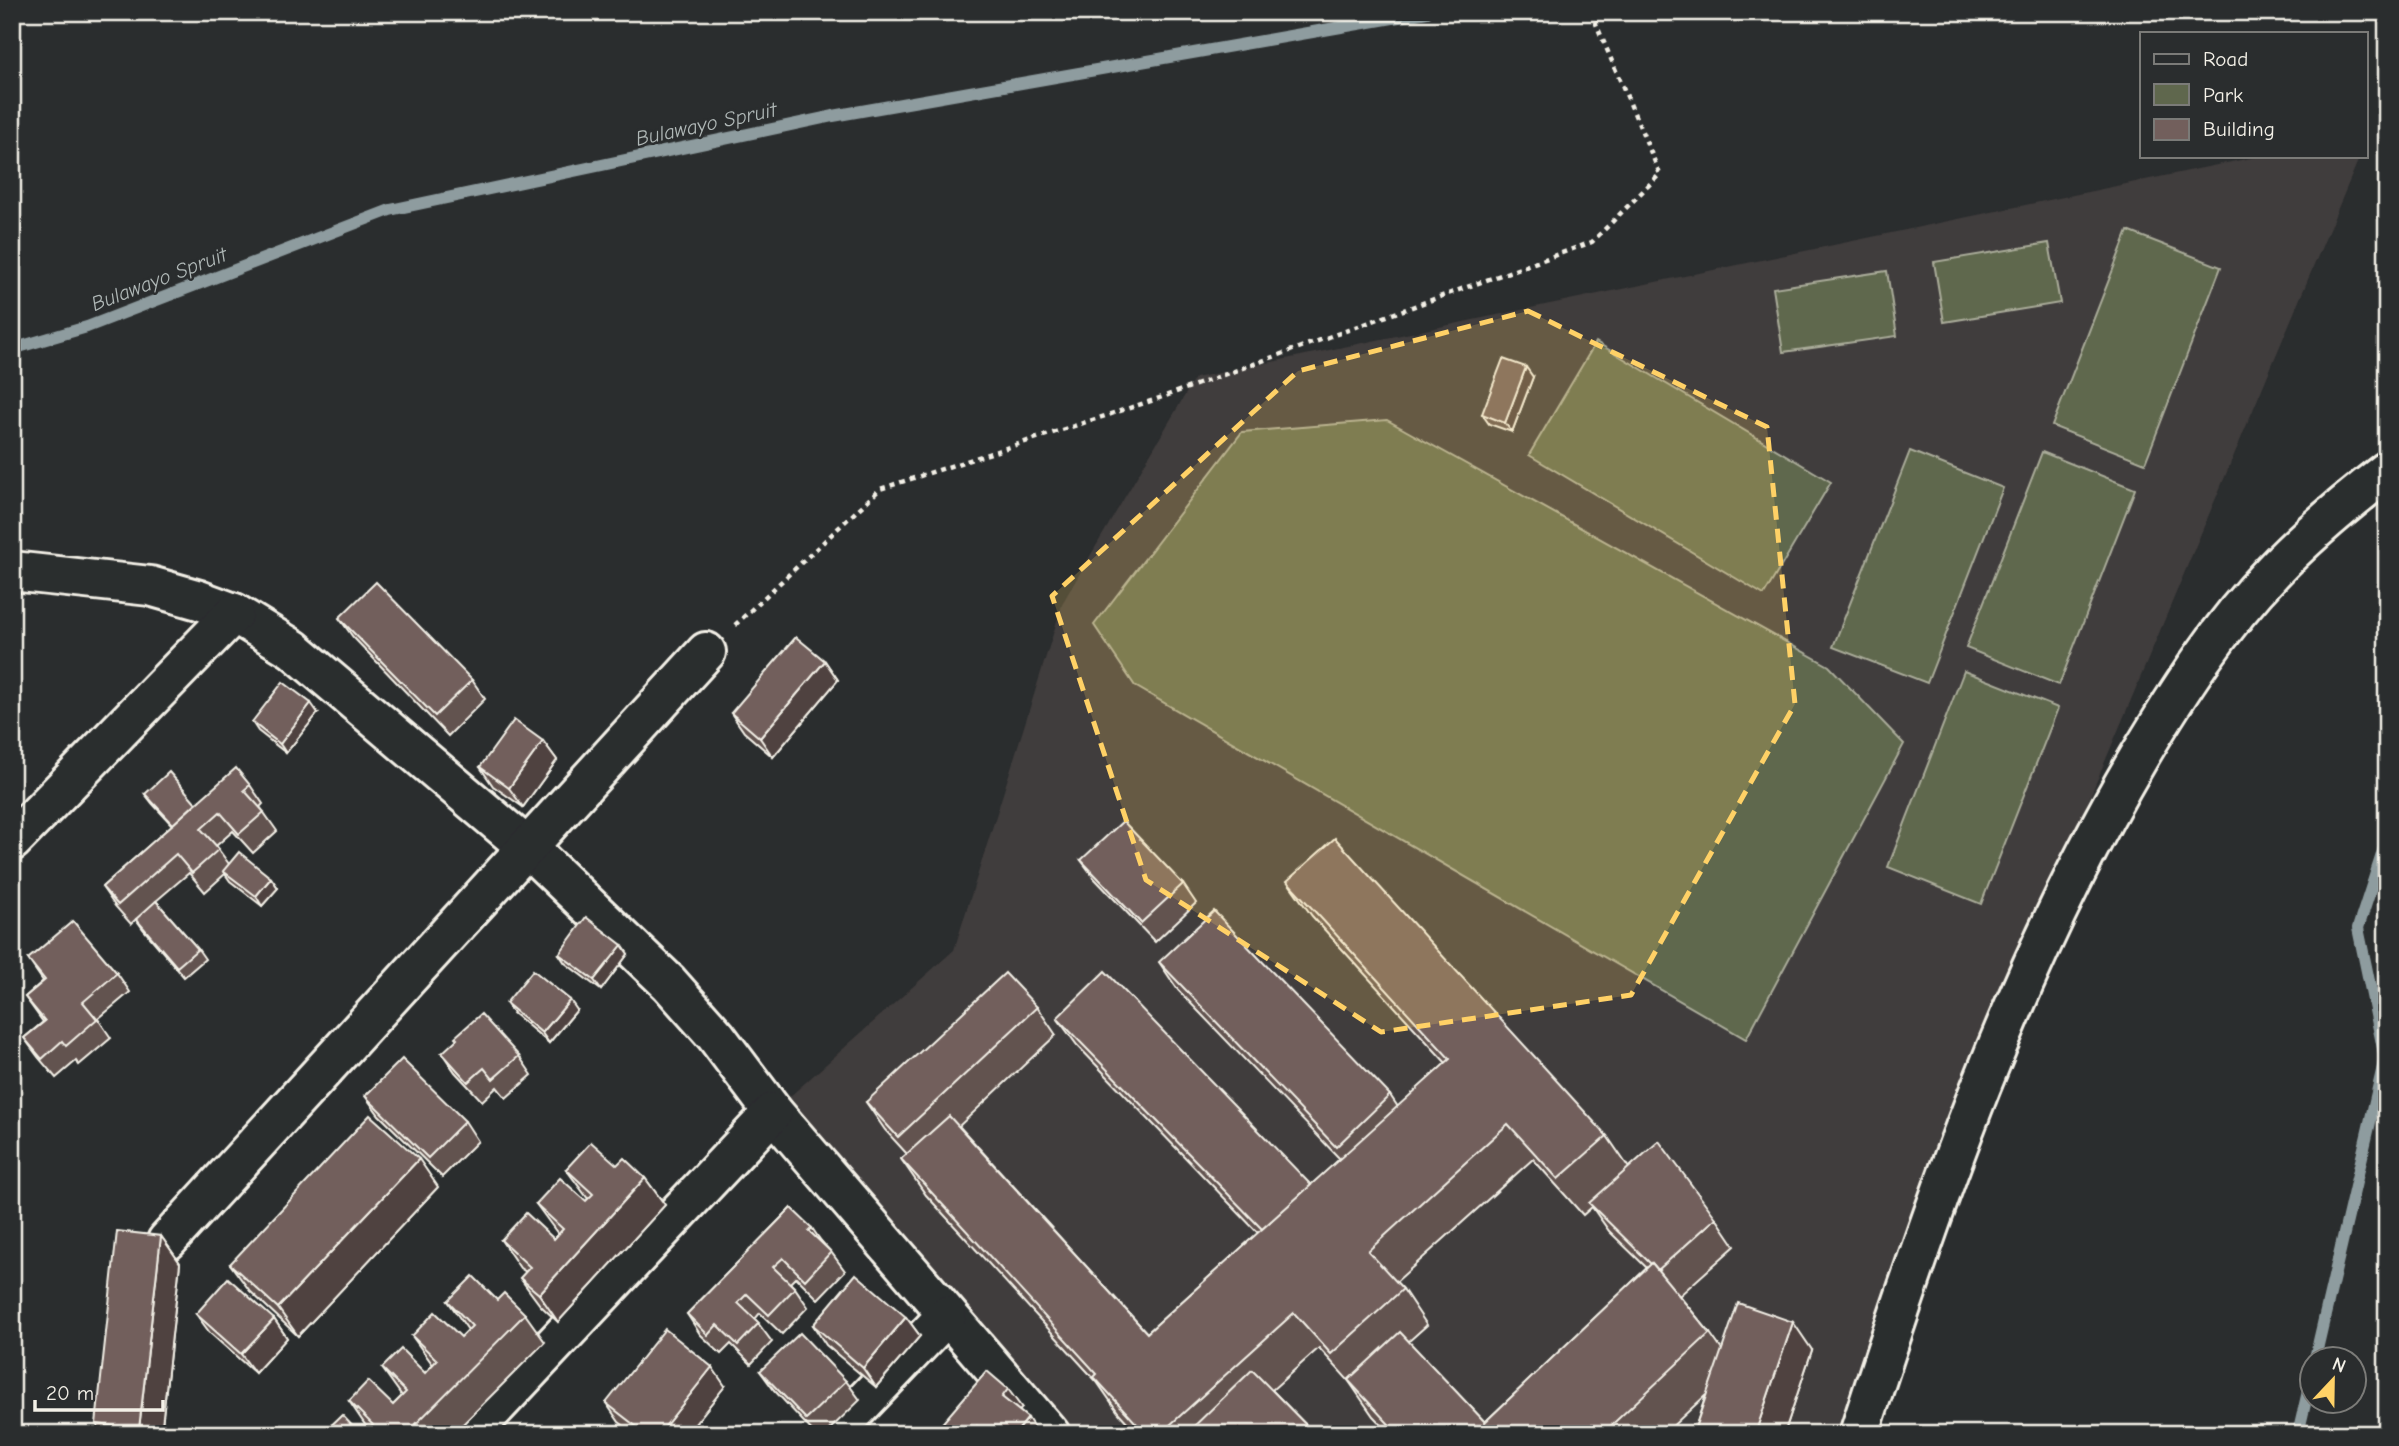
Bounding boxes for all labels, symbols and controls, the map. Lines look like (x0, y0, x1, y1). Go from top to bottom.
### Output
legend (2140, 32, 2368, 158)
text: Road (2203, 47, 2248, 71)
text: Park (2203, 83, 2243, 107)
water label: Bulawayo Spruit (633, 97, 780, 151)
text: Building (2203, 117, 2275, 141)
water label: Bulawayo Spruit (88, 242, 232, 316)
north arrow (2298, 1344, 2368, 1414)
text: N (2329, 1353, 2349, 1378)
scale bar (35, 1369, 163, 1413)
text: 20 m (46, 1381, 94, 1405)

